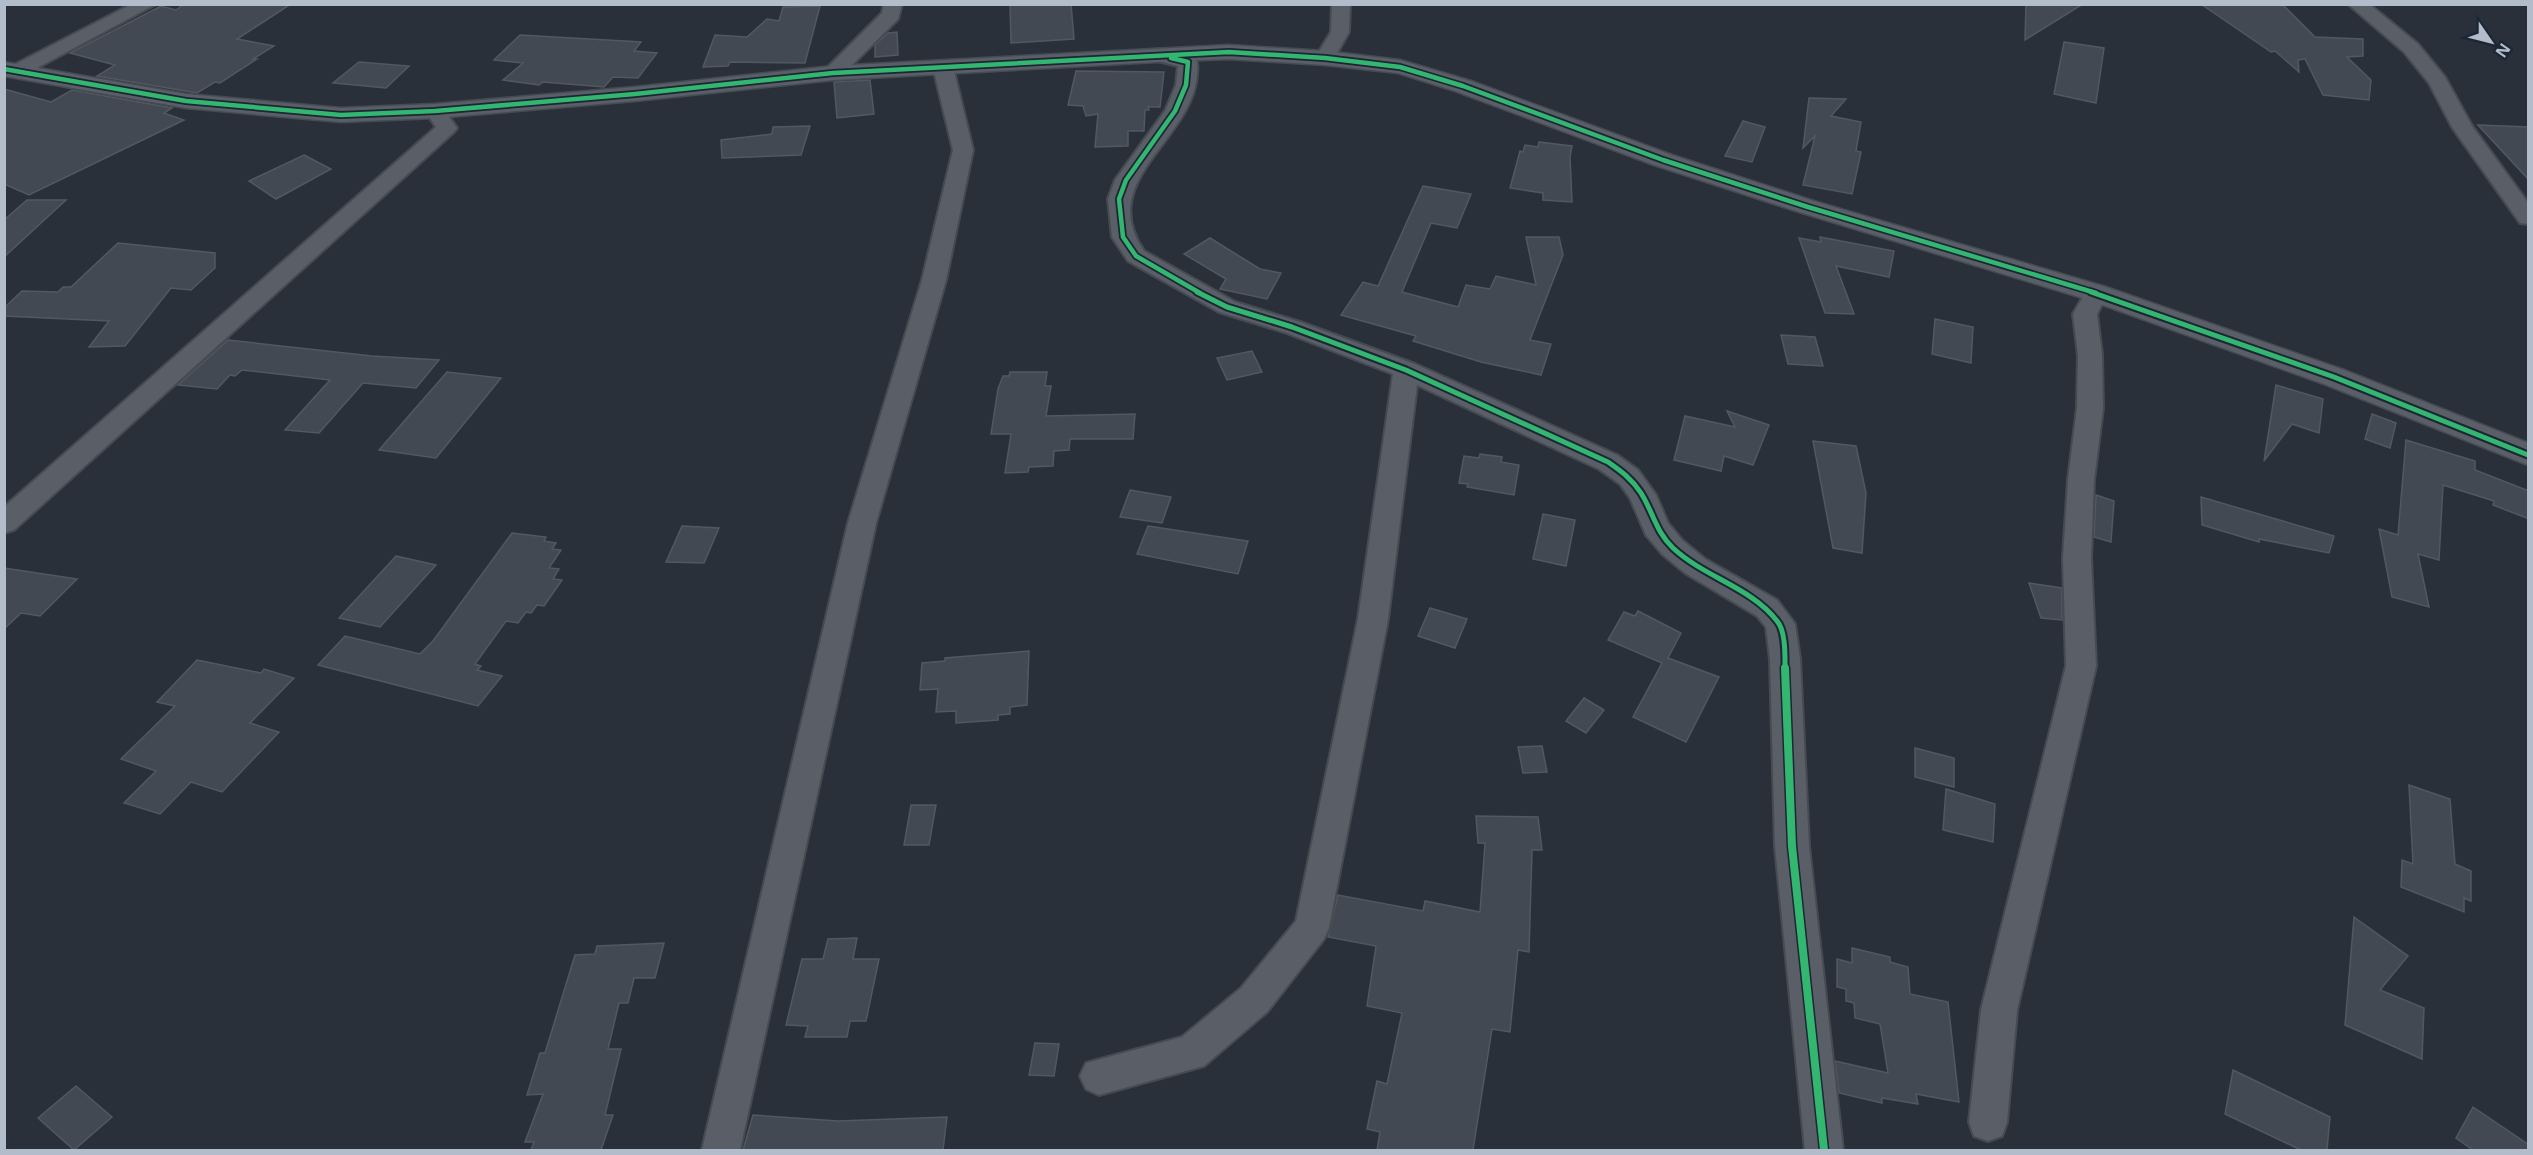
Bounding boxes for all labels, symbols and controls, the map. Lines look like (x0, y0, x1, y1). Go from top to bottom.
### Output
north arrow (2461, 12, 2521, 72)
text: N (2491, 39, 2516, 62)

